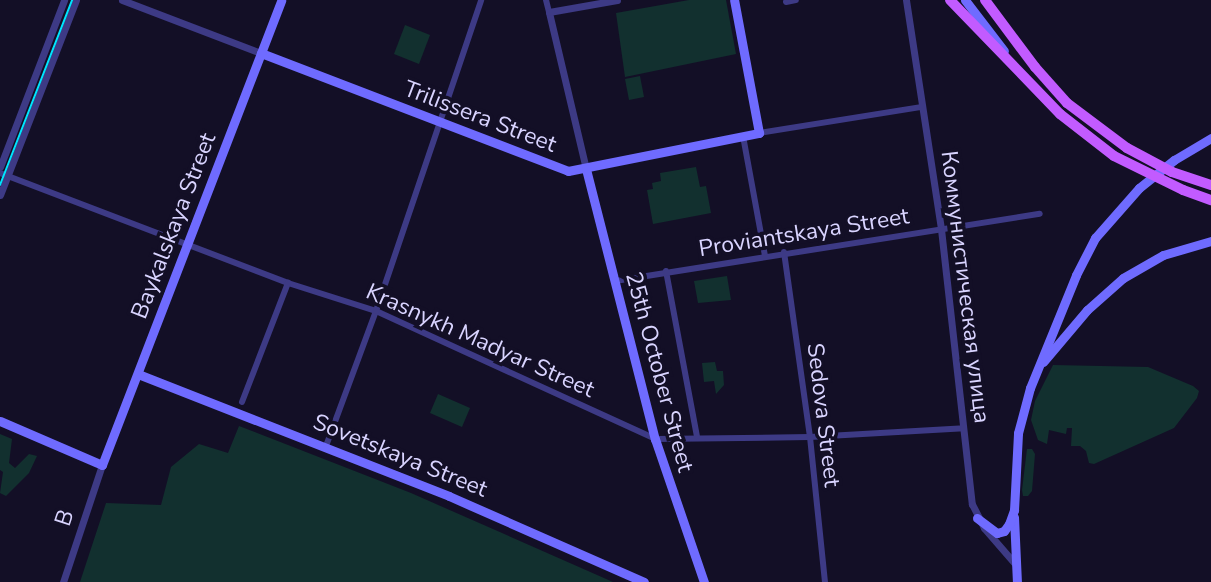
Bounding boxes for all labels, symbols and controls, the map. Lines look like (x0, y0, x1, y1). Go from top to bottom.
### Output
street label: Trilissera Street (400, 75, 560, 159)
street label: Baykalskaya Street (126, 129, 222, 323)
street label: Коммунистическая улица (935, 149, 995, 425)
street label: Proviantskaya Street (697, 203, 911, 263)
street label: 25th October Street (619, 269, 699, 475)
street label: Krasnykh Madyar Street (362, 278, 598, 404)
street label: Sedova Street (800, 341, 846, 489)
street label: Sovetskaya Street (309, 408, 491, 504)
street label: B (49, 506, 81, 530)

